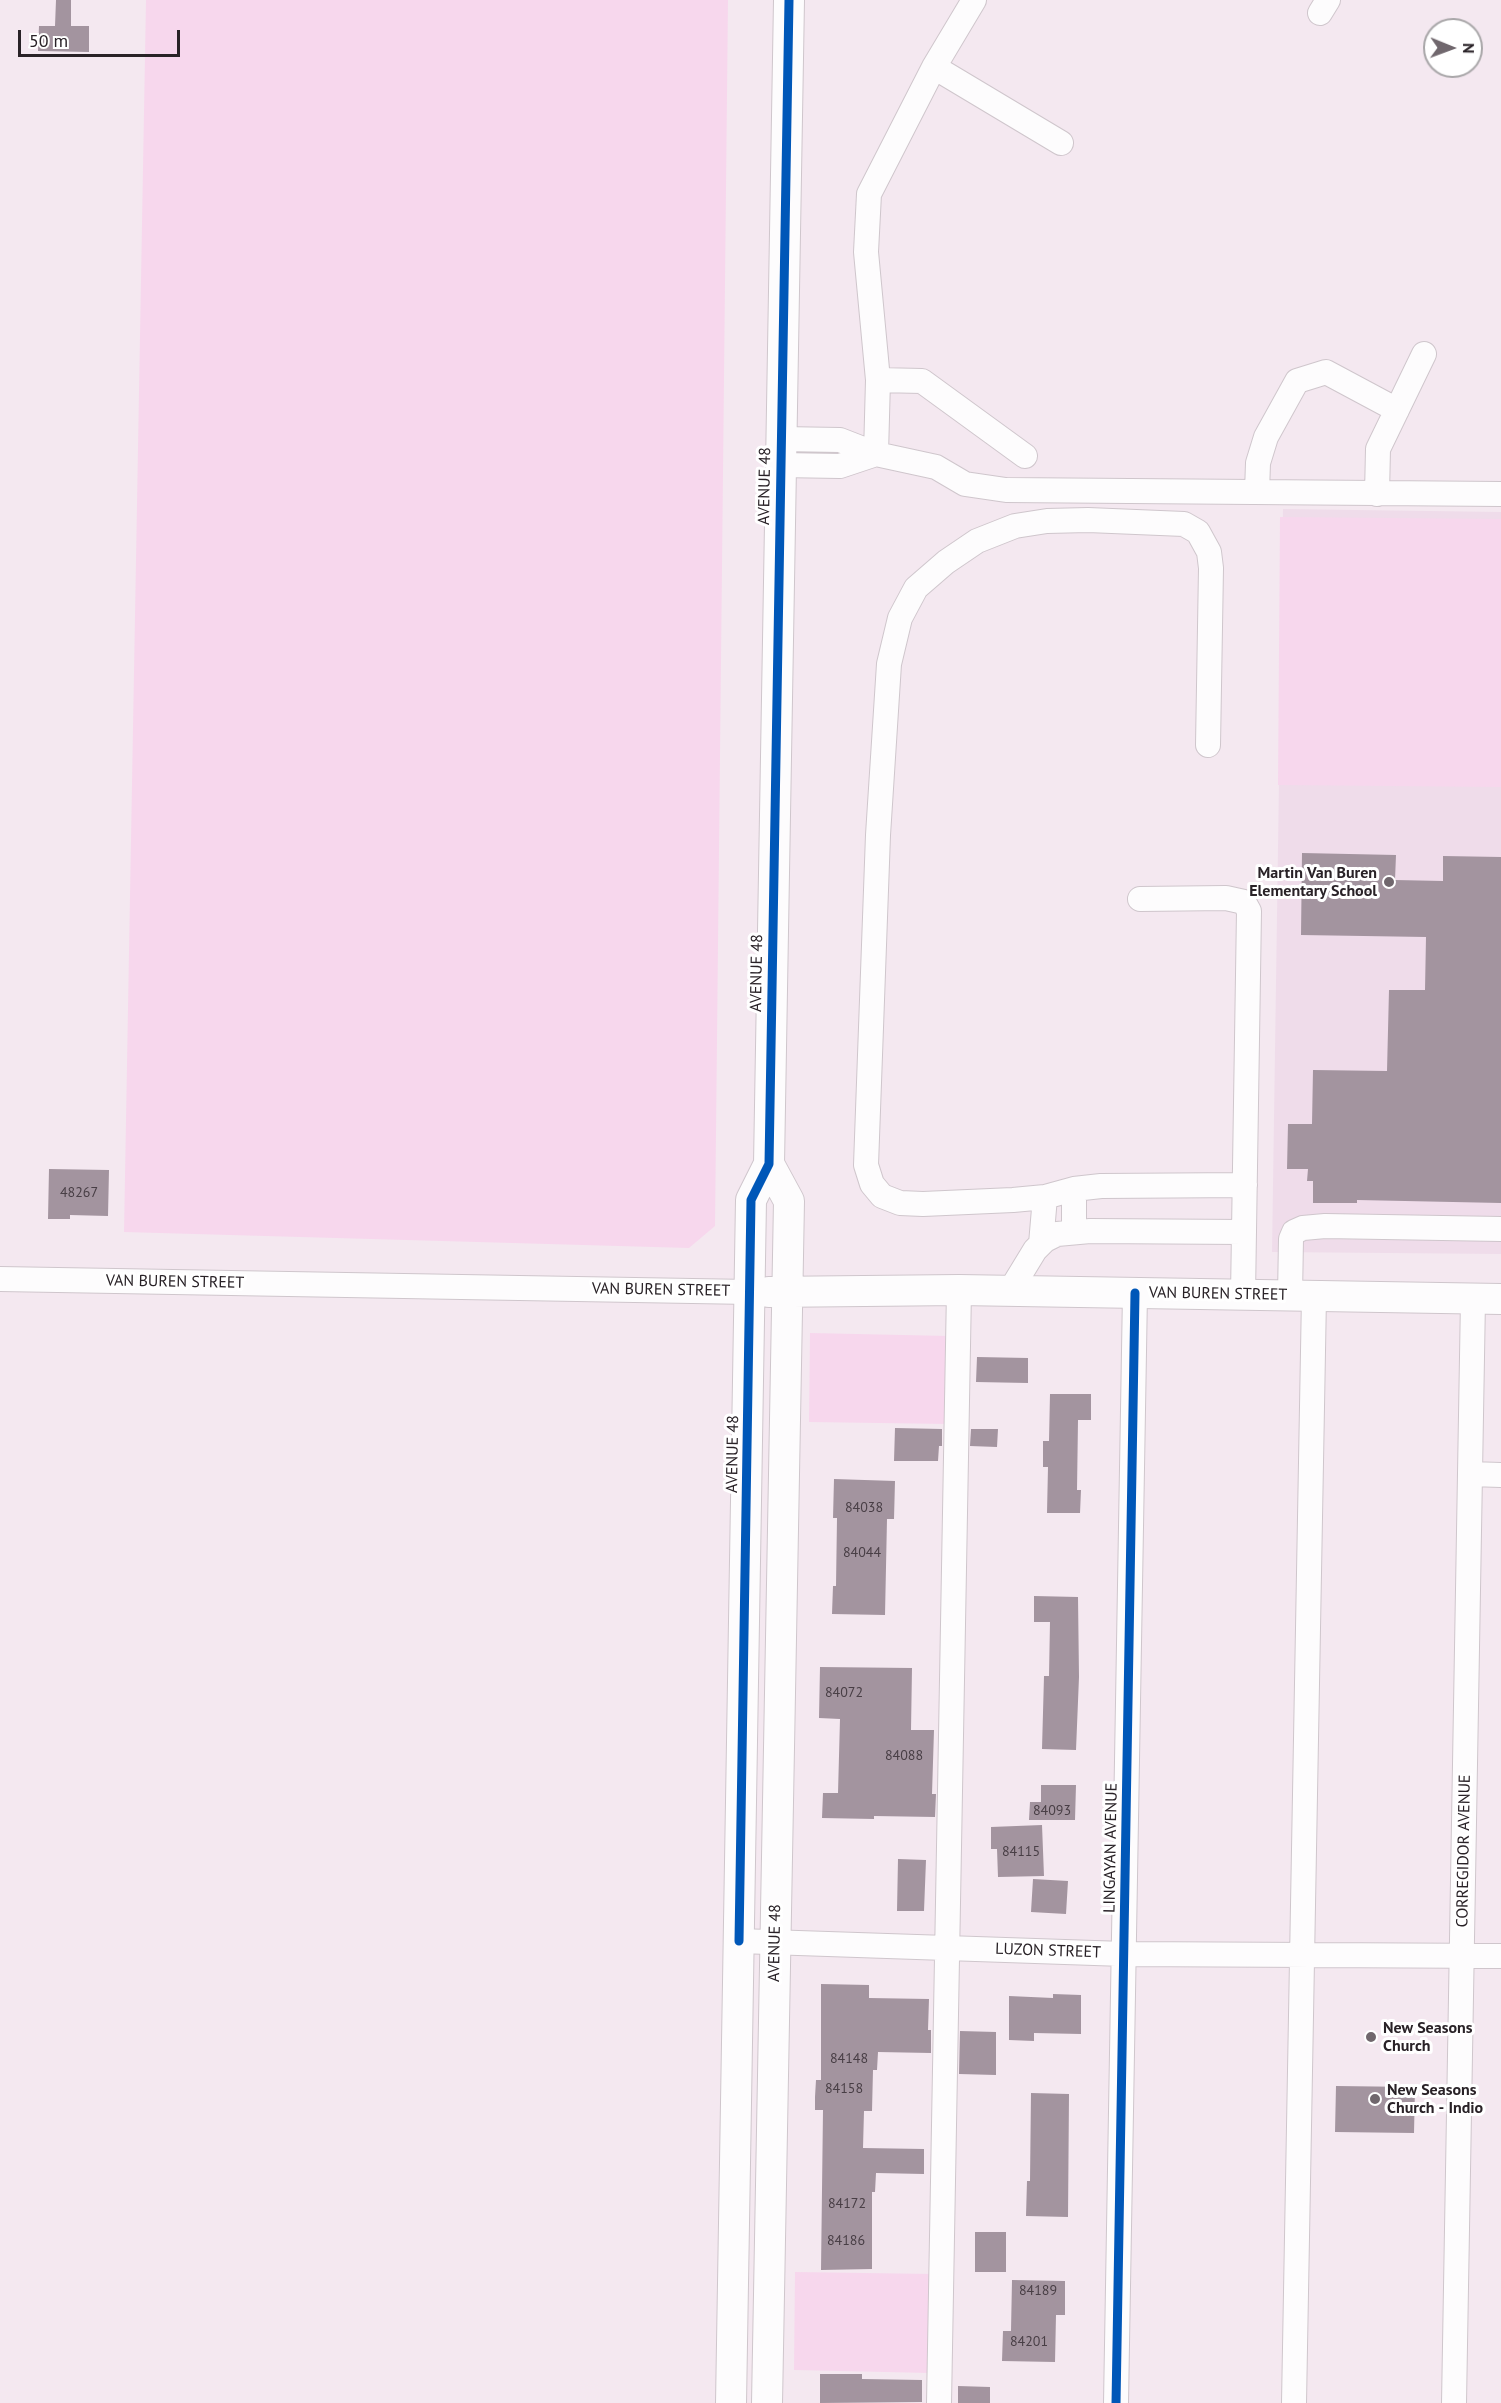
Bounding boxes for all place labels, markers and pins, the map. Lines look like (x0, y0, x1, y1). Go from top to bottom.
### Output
place label: Martin Van Buren Elementary School (1249, 863, 1377, 901)
marker: Martin Van Buren Elementary School (1382, 875, 1396, 889)
place label: New Seasons Church (1383, 2018, 1473, 2056)
marker: New Seasons Church (1364, 2030, 1378, 2044)
place label: New Seasons Church - Indio (1387, 2080, 1483, 2118)
marker: New Seasons Church - Indio (1368, 2092, 1382, 2106)

